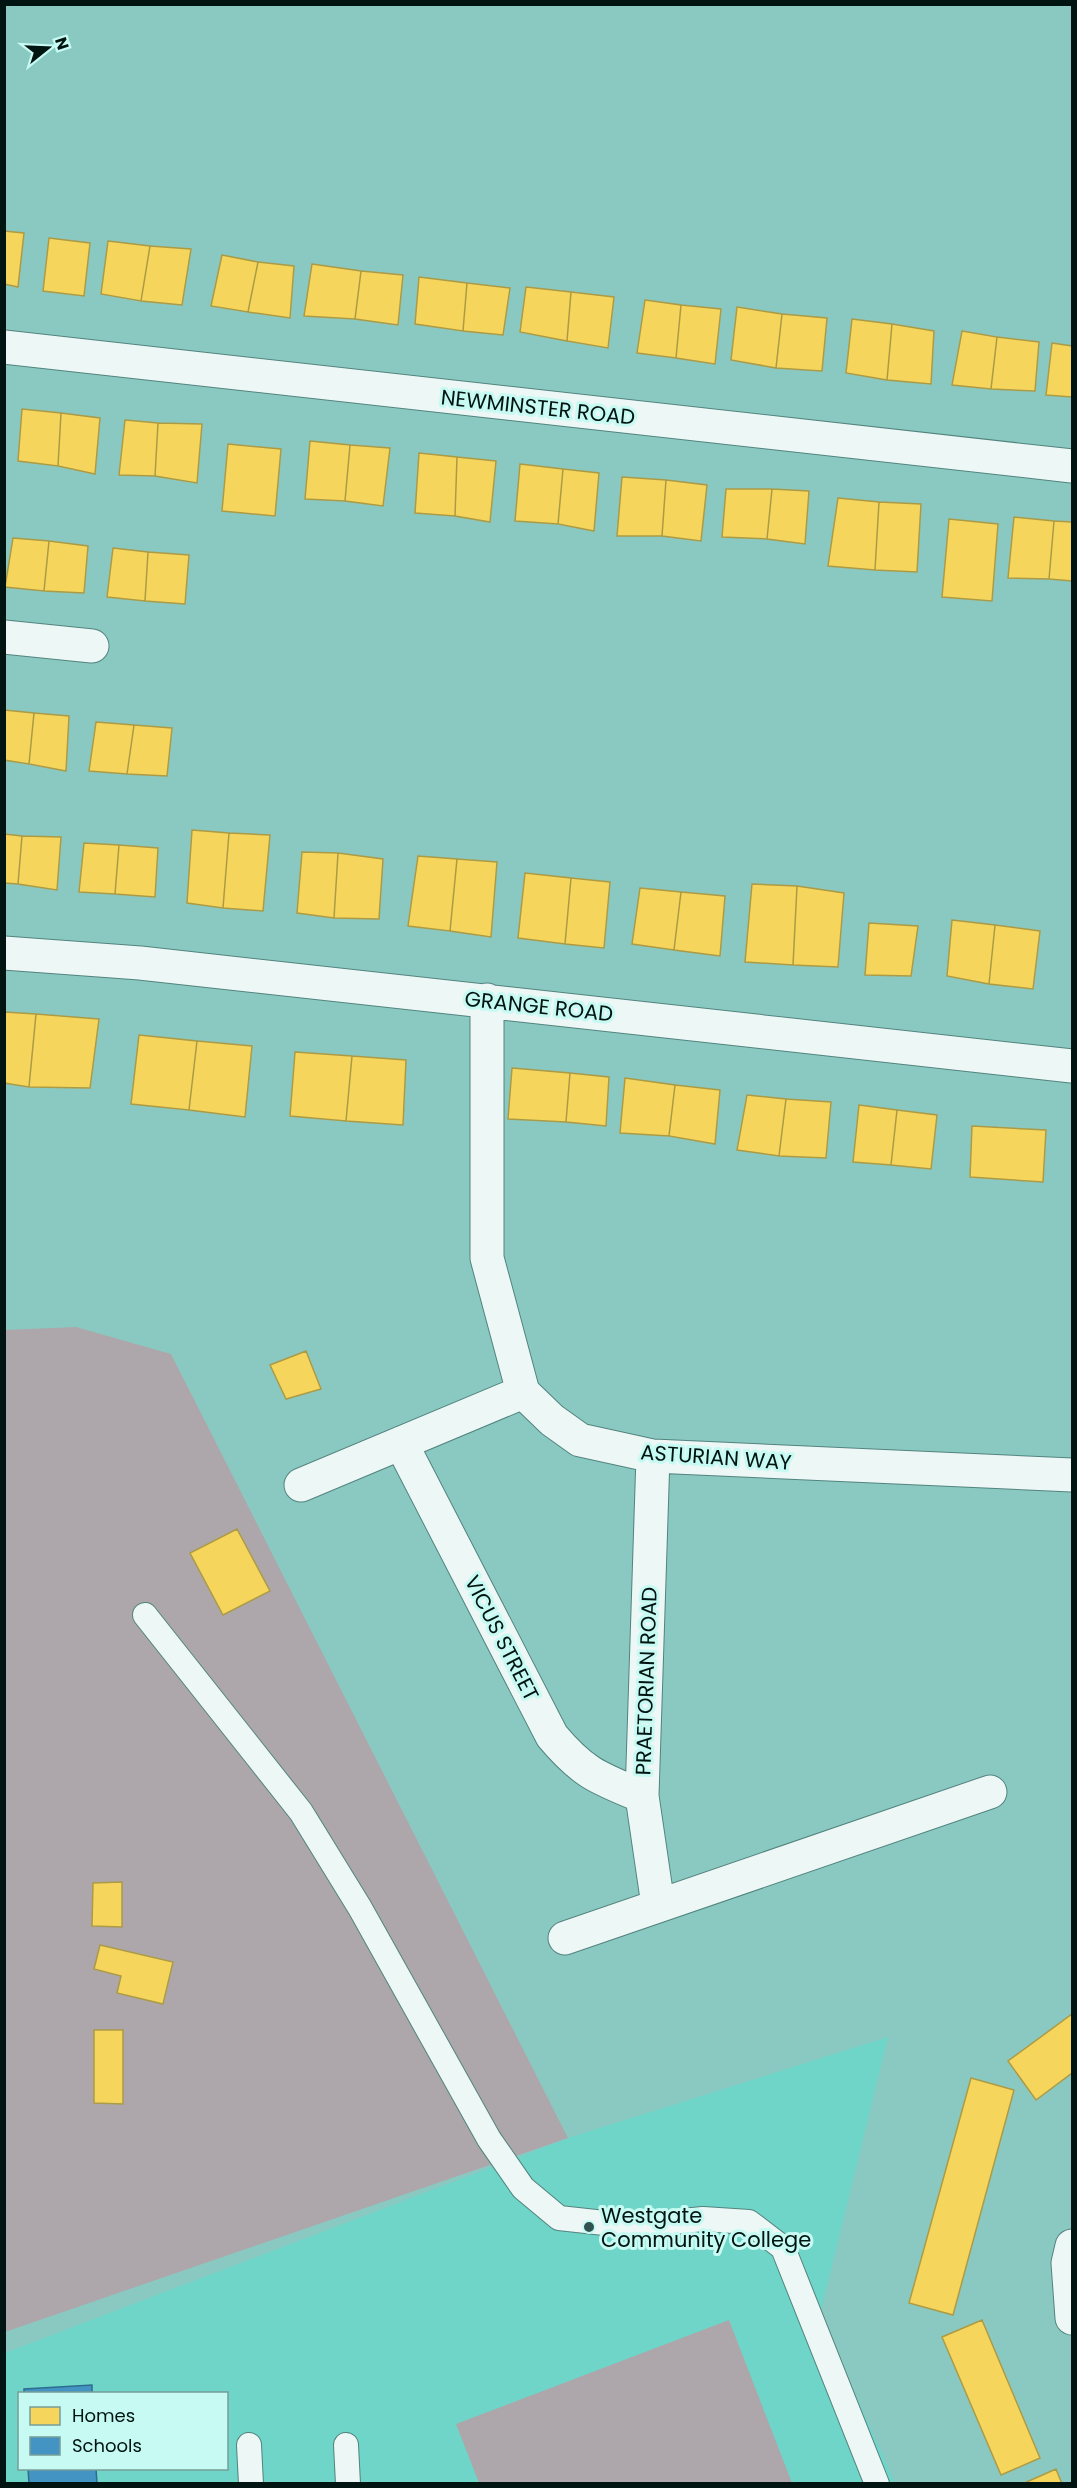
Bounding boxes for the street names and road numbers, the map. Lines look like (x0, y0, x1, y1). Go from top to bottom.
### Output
street label: NEWMINSTER ROAD (439, 382, 637, 432)
street label: GRANGE ROAD (463, 984, 615, 1028)
street label: ASTURIAN WAY (639, 1437, 793, 1477)
street label: VICUS STREET (458, 1570, 546, 1706)
street label: PRAETORIAN ROAD (628, 1586, 664, 1776)

